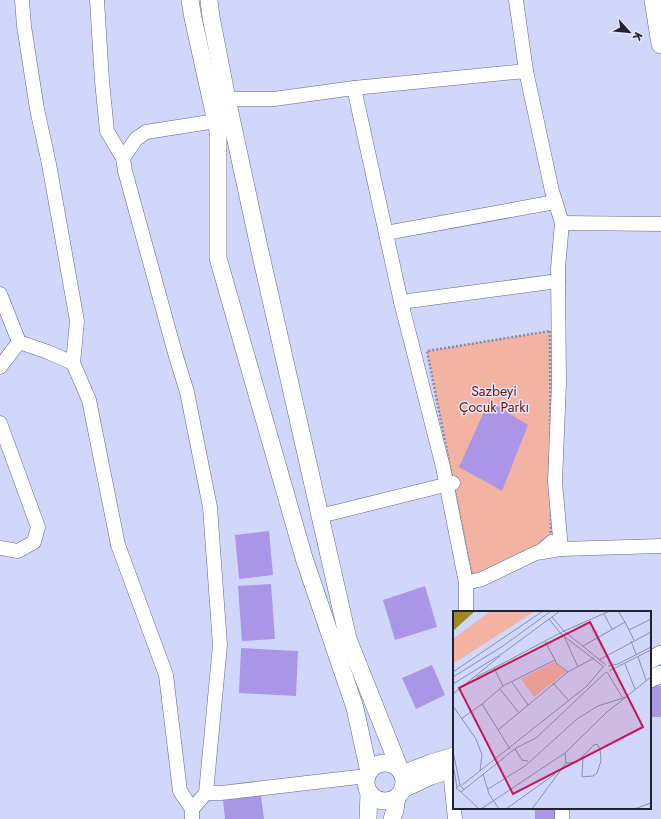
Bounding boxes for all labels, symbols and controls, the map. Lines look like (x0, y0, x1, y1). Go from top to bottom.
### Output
north arrow (609, 12, 649, 52)
text: K (629, 29, 647, 44)
park label: Sazbeyi Çocuk Parkı (459, 381, 529, 417)
inset map (453, 611, 651, 809)

